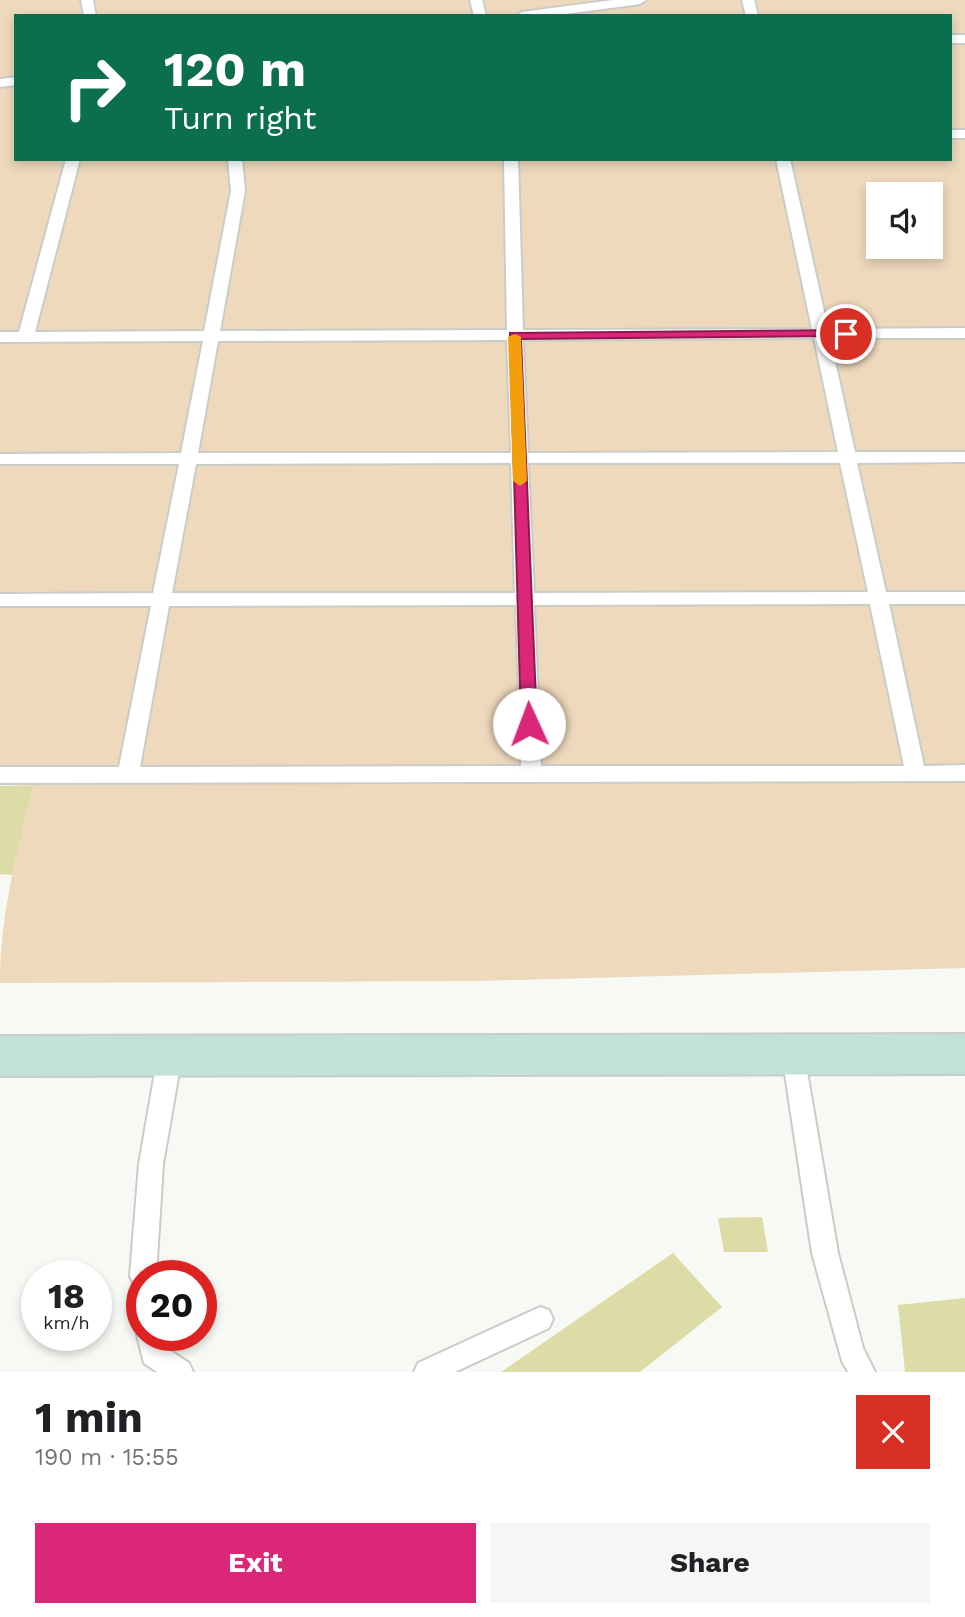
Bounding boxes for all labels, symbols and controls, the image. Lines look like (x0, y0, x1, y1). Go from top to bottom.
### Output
text: 120 m (164, 40, 306, 98)
icon: right (49, 42, 140, 133)
text: Turn right (164, 99, 316, 137)
map controls (866, 182, 943, 259)
button: sound (866, 182, 943, 259)
pin (816, 304, 876, 364)
icon: arrive (827, 315, 865, 353)
position arrow (492, 687, 566, 761)
speed limit sign: 20 (126, 1260, 217, 1351)
text: 18 (48, 1275, 85, 1317)
text: km/h (43, 1312, 90, 1333)
text: 1 min (35, 1393, 143, 1442)
button: close (856, 1395, 930, 1469)
text: 190 m · 15:55 (35, 1444, 179, 1471)
button: Exit (35, 1523, 476, 1603)
button: Share (490, 1523, 930, 1603)

